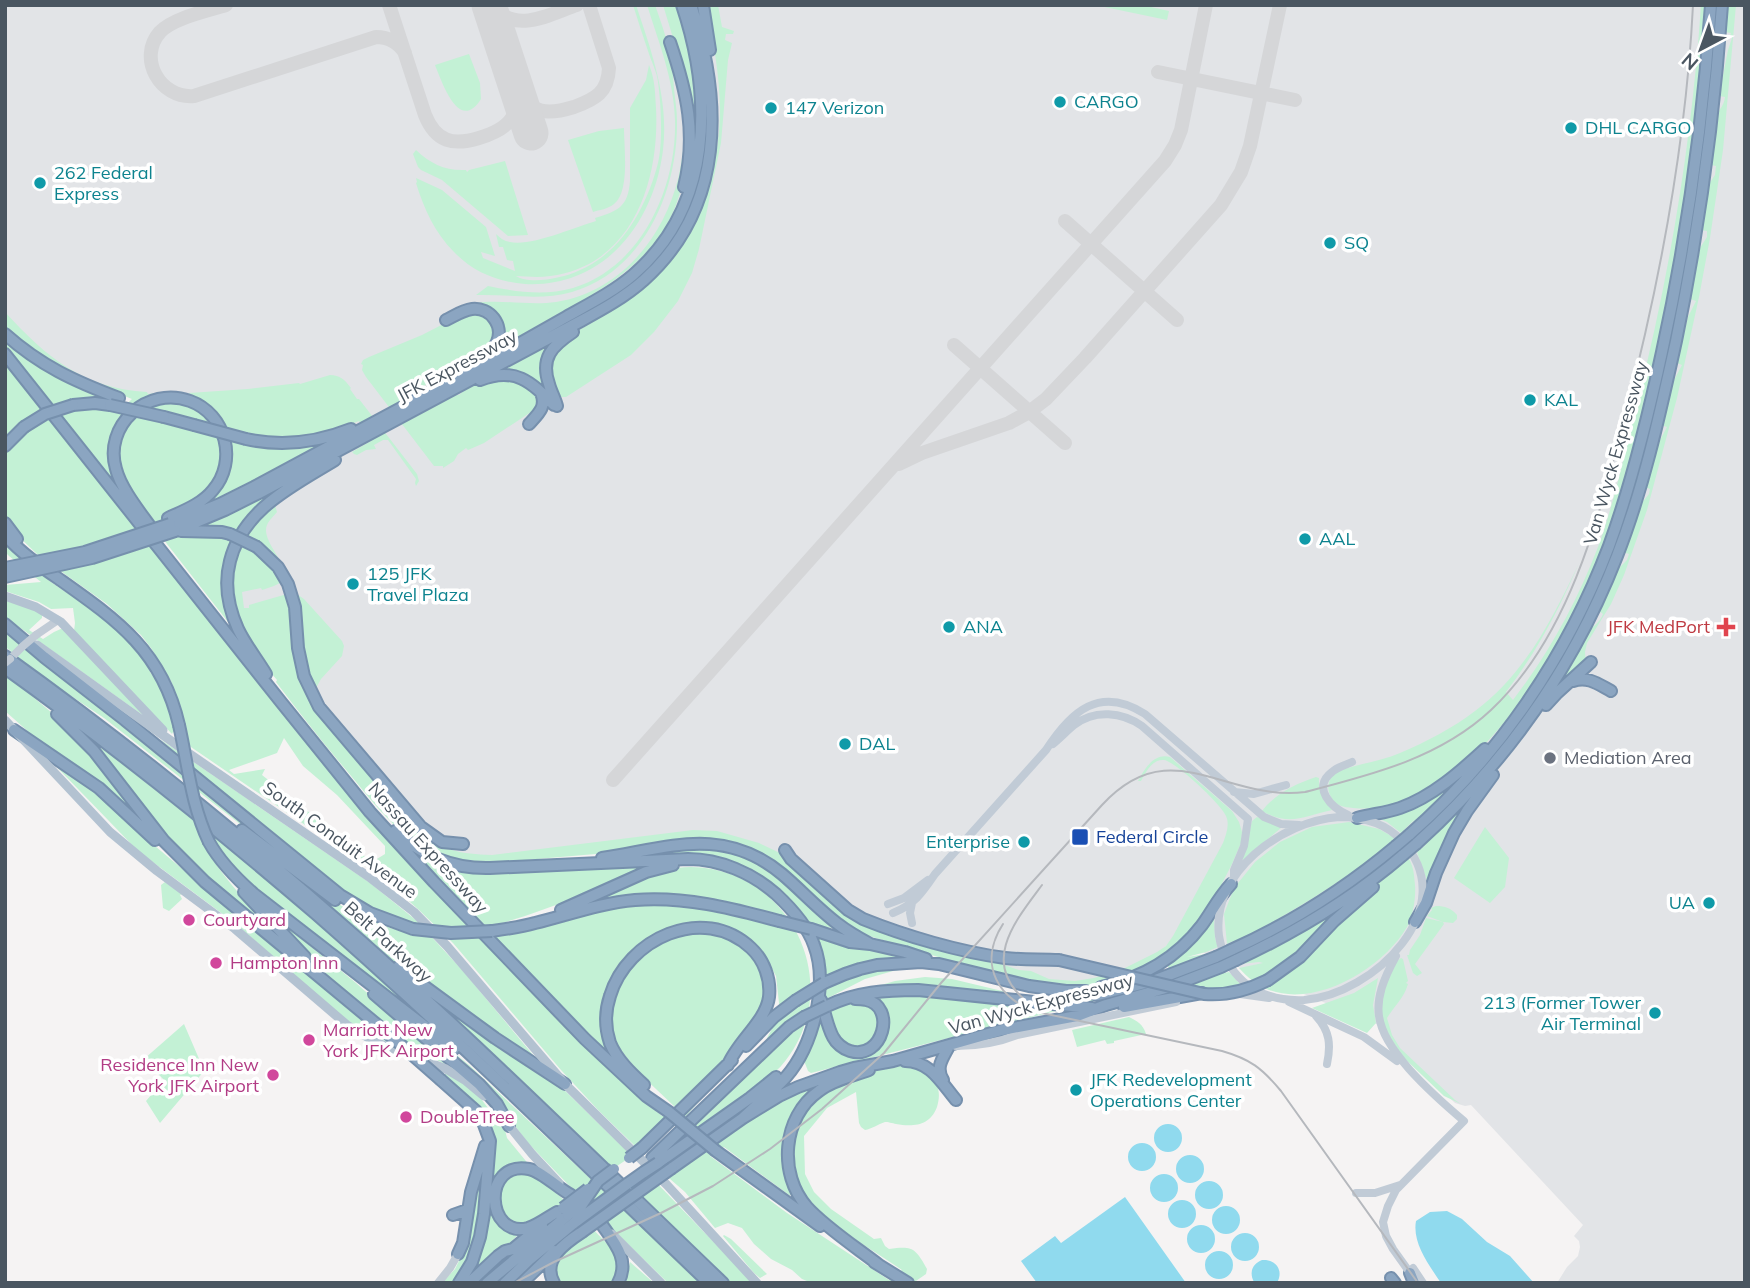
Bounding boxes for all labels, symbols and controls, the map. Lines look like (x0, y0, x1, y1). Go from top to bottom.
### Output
north arrow (1666, 14, 1736, 84)
text: N (1677, 48, 1703, 76)
place label: CARGO (1074, 90, 1139, 113)
marker: CARGO (1052, 94, 1068, 110)
place label: 147 Verizon (785, 96, 884, 119)
marker: 147 Verizon (763, 100, 779, 116)
place label: DHL CARGO (1585, 116, 1691, 139)
marker: DHL CARGO (1563, 120, 1579, 136)
place label: 262 Federal Express (54, 161, 153, 205)
marker: 262 Federal Express (32, 175, 48, 191)
place label: SQ (1344, 231, 1369, 254)
marker: SQ (1322, 235, 1338, 251)
street label: JFK Expressway (393, 324, 521, 407)
street label: Van Wyck Expressway (1578, 358, 1653, 547)
place label: KAL (1544, 388, 1578, 411)
marker: KAL (1522, 392, 1538, 408)
place label: AAL (1319, 527, 1355, 550)
marker: AAL (1297, 531, 1313, 547)
place label: 125 JFK Travel Plaza (367, 562, 469, 606)
marker: 125 JFK Travel Plaza (345, 576, 361, 592)
place label: ANA (963, 615, 1003, 638)
place label: JFK MedPort (1607, 615, 1710, 638)
marker: JFK MedPort (1716, 617, 1736, 637)
marker: ANA (941, 619, 957, 635)
place label: DAL (859, 732, 895, 755)
marker: DAL (837, 736, 853, 752)
place label: Mediation Area (1564, 746, 1691, 769)
marker: Mediation Area (1542, 750, 1558, 766)
street label: South Conduit Avenue (259, 776, 422, 903)
street label: Nassau Expressway (363, 777, 494, 918)
place label: Federal Circle (1096, 825, 1208, 848)
marker: Federal Circle (1070, 827, 1090, 847)
place label: Enterprise (926, 830, 1010, 853)
marker: Enterprise (1016, 834, 1032, 850)
place label: UA (1669, 891, 1695, 914)
marker: UA (1701, 895, 1717, 911)
street label: Belt Parkway (340, 896, 437, 987)
place label: Courtyard (203, 908, 286, 931)
marker: Courtyard (181, 912, 197, 928)
place label: Hampton Inn (230, 951, 339, 974)
marker: Hampton Inn (208, 955, 224, 971)
street label: Van Wyck Expressway (946, 968, 1136, 1039)
place label: 213 (Former Tower Air Terminal (1483, 991, 1641, 1035)
marker: 213 (Former Tower Air Terminal (1647, 1005, 1663, 1021)
place label: Marriott New York JFK Airport (322, 1018, 454, 1062)
marker: Marriott New York JFK Airport (301, 1032, 317, 1048)
place label: Residence Inn New York JFK Airport (100, 1053, 259, 1097)
marker: Residence Inn New York JFK Airport (265, 1067, 281, 1083)
place label: JFK Redevelopment Operations Center (1090, 1068, 1252, 1112)
marker: JFK Redevelopment Operations Center (1068, 1082, 1084, 1098)
place label: DoubleTree (420, 1105, 515, 1128)
marker: DoubleTree (398, 1109, 414, 1125)

